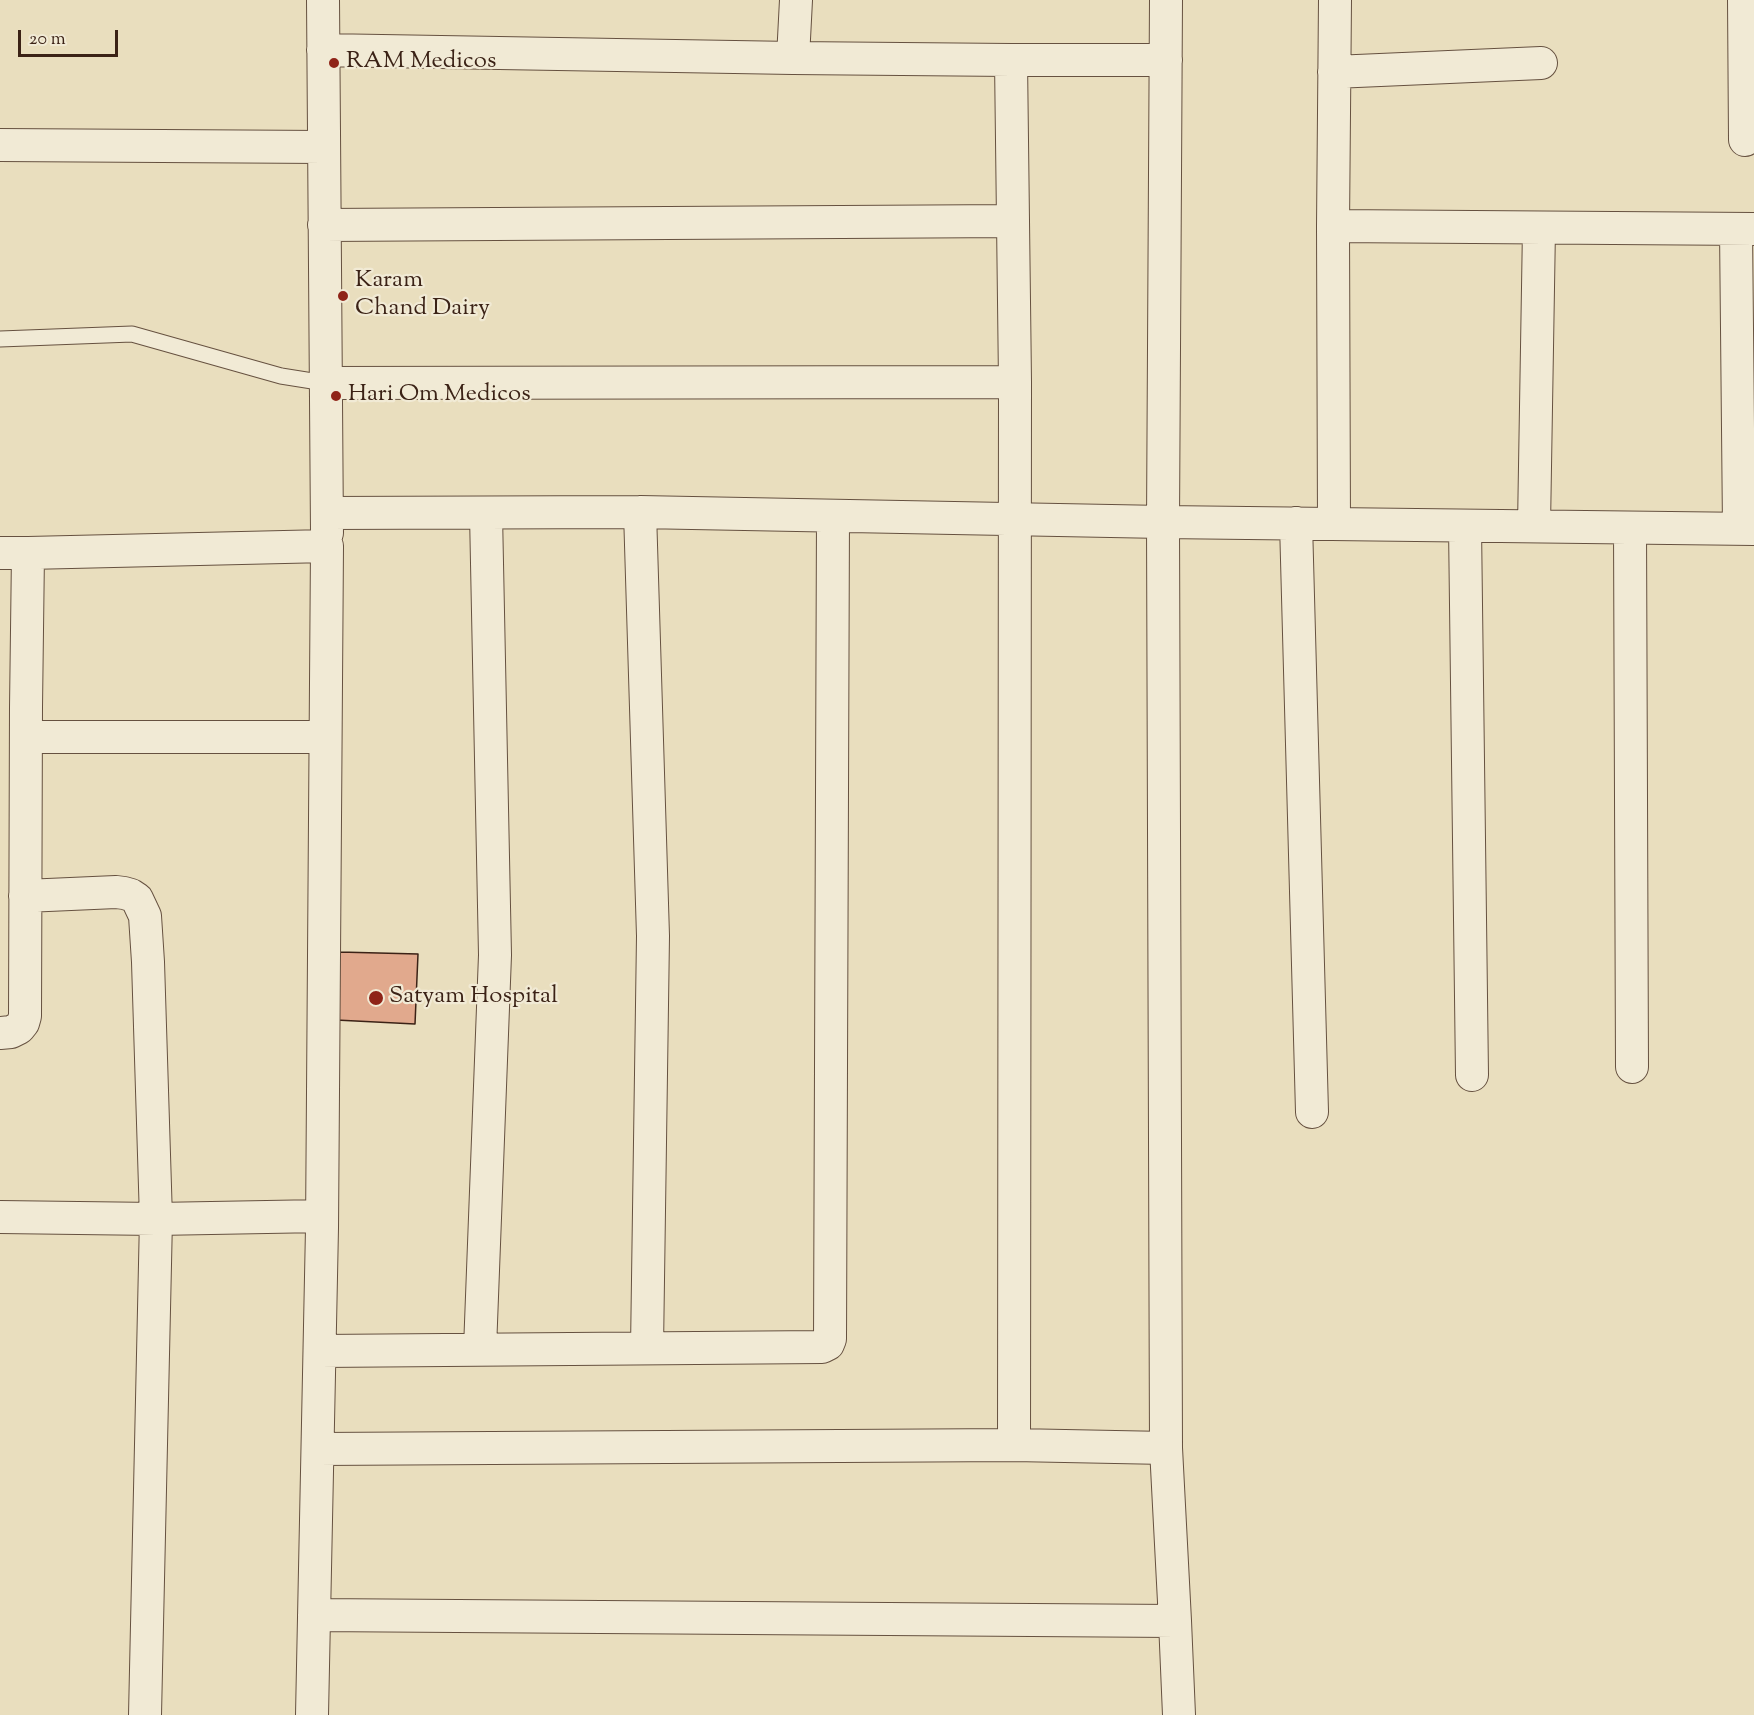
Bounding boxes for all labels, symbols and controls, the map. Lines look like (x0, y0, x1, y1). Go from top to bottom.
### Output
scale bar (21, 18, 122, 56)
text: 20 m (29, 27, 66, 53)
place label: RAM Medicos (346, 49, 496, 77)
marker: RAM Medicos (327, 56, 341, 70)
place label: Karam Chand Dairy (355, 268, 490, 324)
marker: Karam Chand Dairy (336, 289, 350, 303)
place label: Hari Om Medicos (348, 382, 531, 410)
marker: Hari Om Medicos (329, 389, 343, 403)
place label: Satyam Hospital (389, 984, 558, 1012)
marker: Satyam Hospital (367, 989, 385, 1007)

